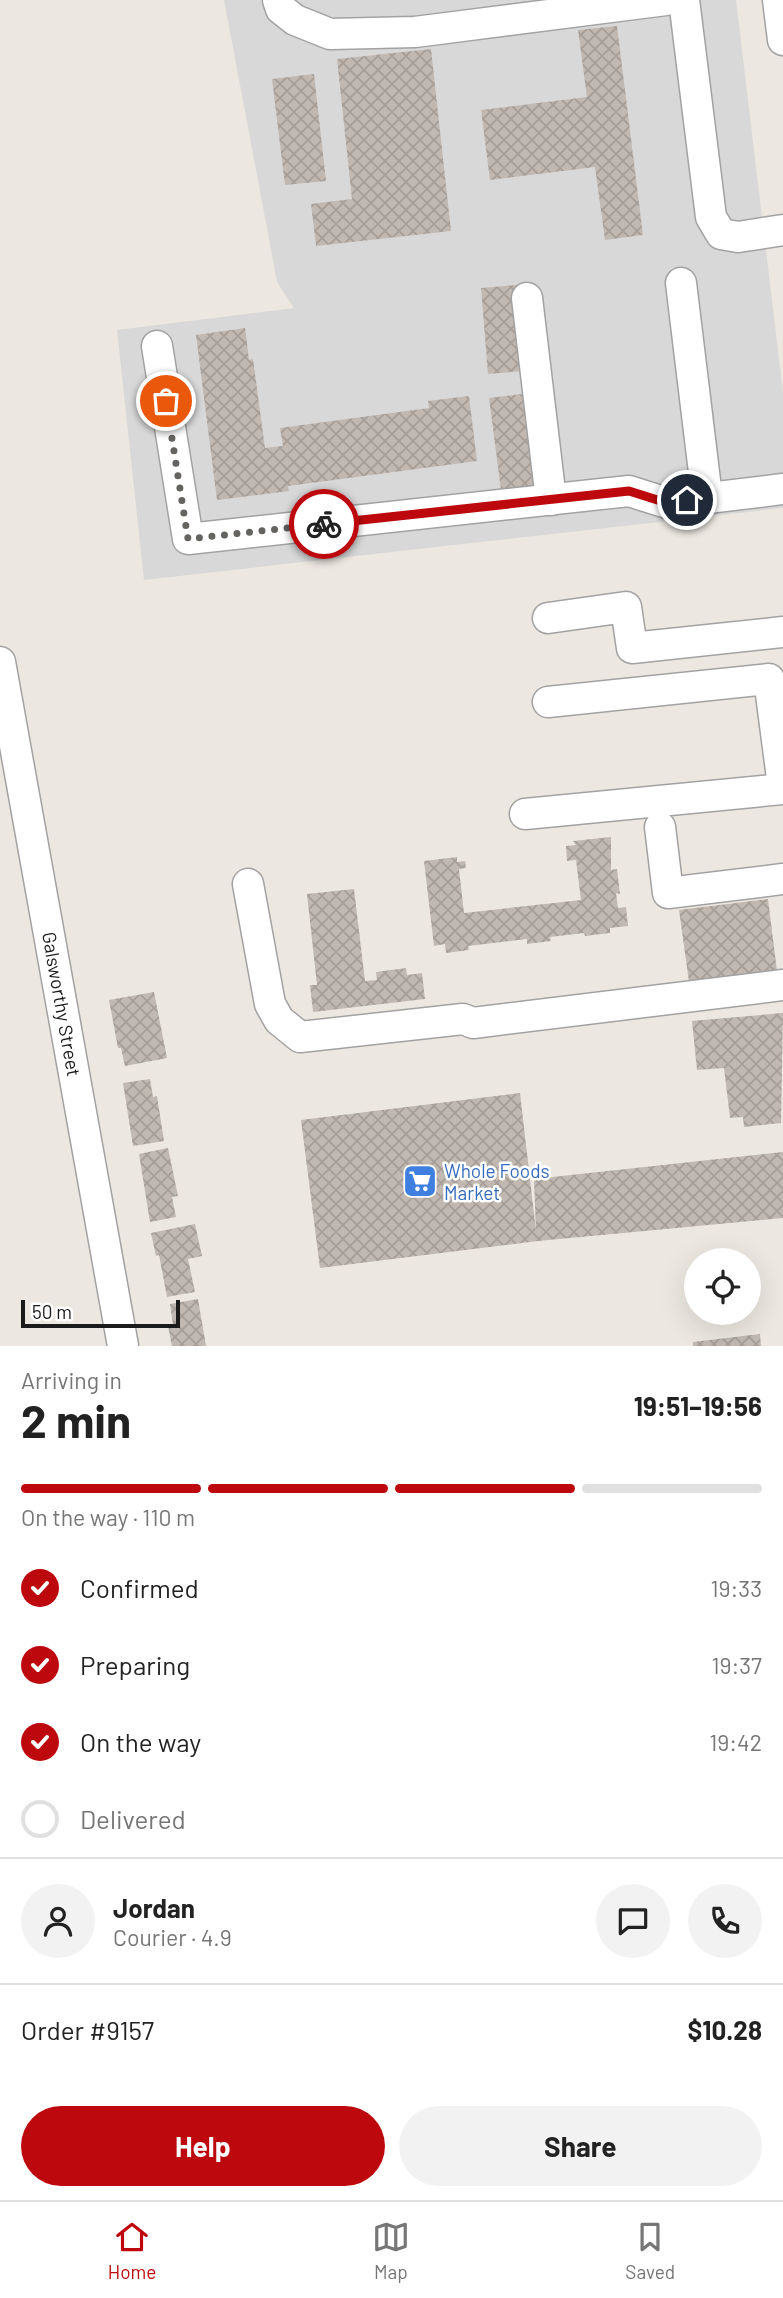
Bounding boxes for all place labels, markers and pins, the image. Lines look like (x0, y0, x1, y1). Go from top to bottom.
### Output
pin (136, 371, 196, 431)
pin (657, 470, 717, 530)
place label: Whole Foods Market (444, 1159, 550, 1204)
supermarket icon: Whole Foods Market (401, 1162, 439, 1200)

